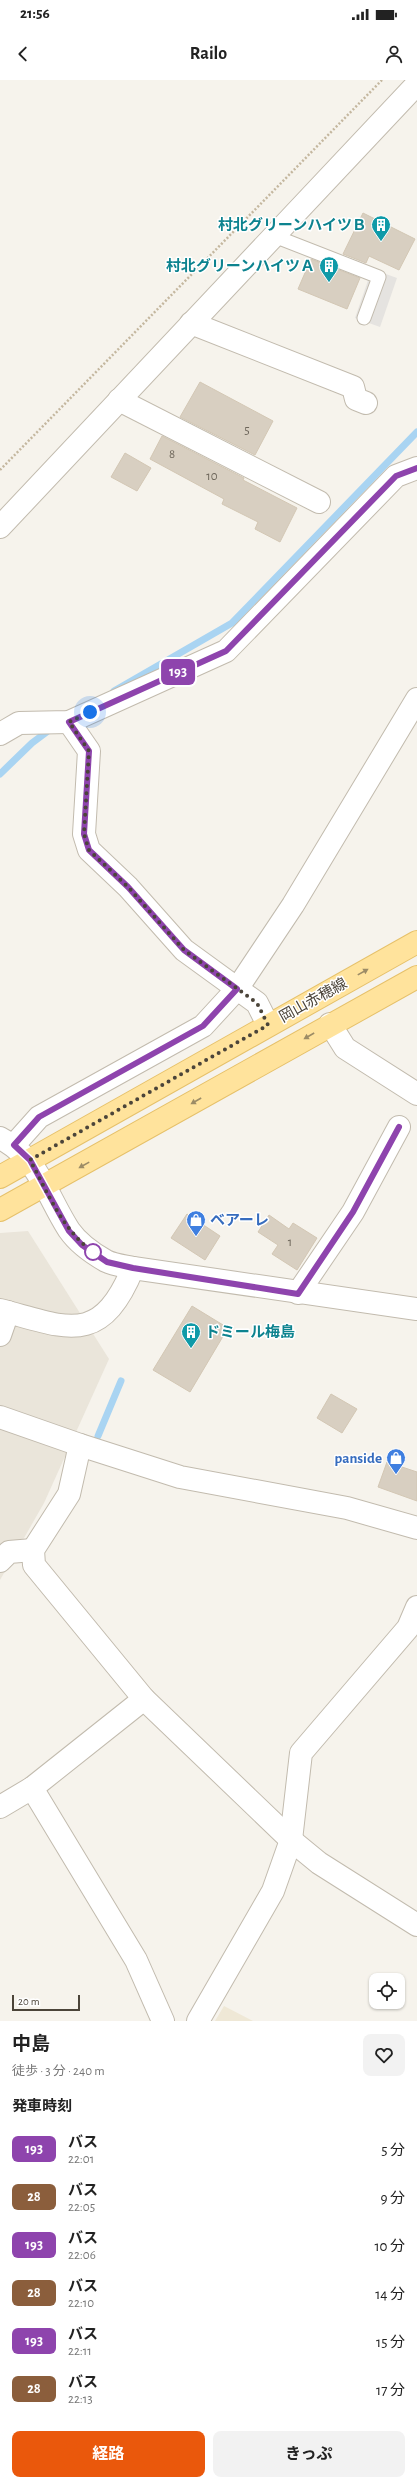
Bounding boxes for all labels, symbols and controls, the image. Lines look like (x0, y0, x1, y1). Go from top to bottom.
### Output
text: 21:56 (20, 6, 50, 21)
icon: back (12, 43, 34, 65)
icon: person (383, 43, 405, 65)
text: Railo (190, 45, 227, 63)
building icon: 村北グリーンハイツＢ (370, 214, 392, 242)
place label: 村北グリーンハイツＢ (218, 216, 367, 233)
building icon: 村北グリーンハイツＡ (318, 255, 340, 283)
place label: 村北グリーンハイツＡ (166, 257, 315, 274)
house number: 5 (244, 424, 250, 437)
house number: 8 (169, 448, 175, 461)
house number: 10 (206, 470, 218, 483)
line badge: 193 (155, 659, 201, 685)
text: 193 (169, 665, 187, 679)
your location (80, 702, 100, 722)
one-way arrow (357, 969, 369, 975)
street label: 岡山赤穂線 (276, 975, 350, 1025)
one-way arrow (303, 1032, 315, 1039)
one-way arrow (190, 1097, 202, 1104)
one-way arrow (78, 1162, 89, 1168)
shop icon: ベアーレ (185, 1209, 207, 1237)
place label: ベアーレ (210, 1213, 269, 1228)
house number: 1 (288, 1236, 292, 1249)
unlabelled marker (84, 1243, 102, 1261)
building icon: ドミール梅島 (180, 1321, 202, 1349)
place label: ドミール梅島 (205, 1323, 295, 1340)
shop icon: panside (385, 1447, 407, 1475)
place label: panside (335, 1451, 382, 1466)
map controls (369, 1973, 405, 2009)
button: locate (369, 1973, 405, 2009)
scale bar (12, 1993, 80, 2012)
text: 20 m (18, 1996, 39, 2007)
button: heart (363, 2034, 405, 2076)
text: 中島 (12, 2035, 50, 2054)
text: 徒歩 · 3 分 · 240 m (12, 2065, 105, 2078)
text: 発車時刻 (12, 2099, 72, 2114)
text: バス (68, 2135, 98, 2150)
text: 193 (25, 2142, 43, 2156)
text: 5 分 (381, 2143, 405, 2158)
text: 22:01 (68, 2153, 94, 2166)
text: バス (68, 2183, 98, 2198)
text: 28 (27, 2190, 41, 2204)
text: 9 分 (380, 2191, 405, 2206)
text: 22:05 (68, 2201, 95, 2214)
text: バス (68, 2231, 98, 2246)
text: 193 (25, 2238, 43, 2252)
text: 10 分 (374, 2239, 405, 2254)
text: 22:06 (68, 2249, 96, 2262)
text: バス (68, 2279, 98, 2294)
text: 28 (27, 2286, 41, 2300)
text: 14 分 (375, 2287, 405, 2302)
text: 22:10 (68, 2297, 94, 2310)
text: バス (68, 2327, 98, 2342)
text: 193 (25, 2334, 43, 2348)
text: 15 分 (376, 2335, 405, 2350)
text: 22:11 (68, 2345, 92, 2358)
text: バス (68, 2375, 98, 2390)
text: 28 (27, 2382, 41, 2396)
text: 17 分 (376, 2383, 405, 2398)
text: 22:13 (68, 2393, 93, 2406)
button: 経路 (12, 2431, 205, 2477)
button: きっぷ (213, 2431, 405, 2477)

